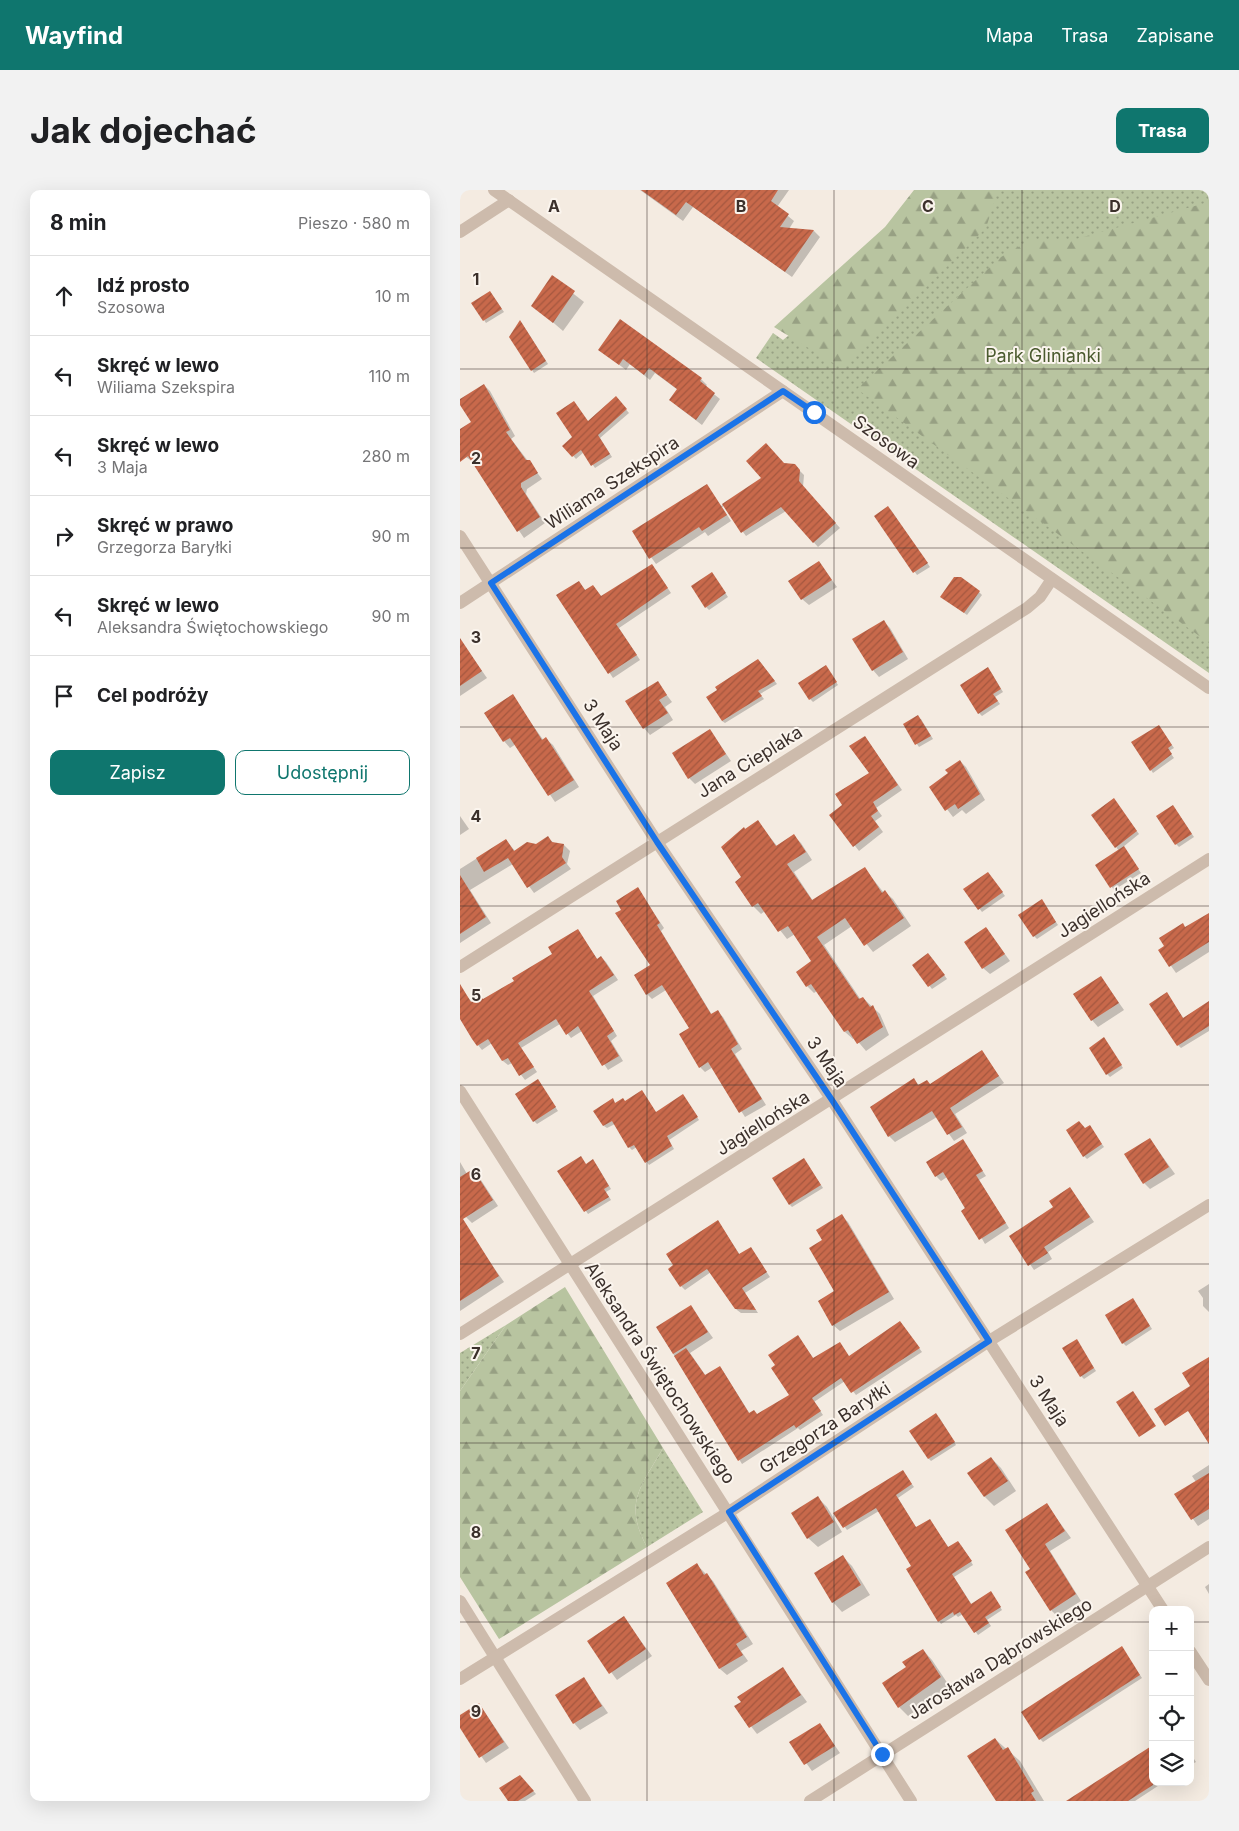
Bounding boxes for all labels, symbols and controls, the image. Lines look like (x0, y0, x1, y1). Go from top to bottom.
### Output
text: Wayfind (25, 21, 123, 50)
text: Mapa (986, 25, 1033, 46)
text: Trasa (1061, 25, 1108, 46)
text: Zapisane (1136, 25, 1214, 46)
button: Trasa (1116, 108, 1209, 153)
text: Jak dojechać (30, 109, 257, 151)
text: A (548, 196, 560, 216)
text: B (736, 196, 746, 216)
text: C (922, 196, 934, 216)
text: D (1109, 196, 1121, 216)
text: 8 min (50, 210, 107, 235)
text: Pieszo · 580 m (298, 213, 410, 233)
text: 1 (473, 269, 479, 289)
text: Idź prosto (97, 274, 190, 297)
icon: ahead (50, 282, 78, 310)
text: 10 m (375, 286, 410, 306)
text: Szosowa (97, 297, 165, 317)
park label: Park Glinianki (985, 345, 1101, 366)
text: Skręć w lewo (97, 354, 219, 377)
icon: left (50, 362, 78, 390)
text: 110 m (368, 366, 410, 386)
text: Wiliama Szekspira (97, 377, 235, 397)
route start (803, 401, 826, 424)
street label: Szosowa (849, 411, 924, 473)
street label: Wiliama Szekspira (541, 432, 683, 534)
text: Skręć w lewo (97, 434, 219, 457)
icon: left (50, 442, 78, 470)
text: 280 m (362, 446, 410, 466)
text: 2 (471, 448, 481, 468)
text: 3 Maja (97, 457, 148, 477)
text: Skręć w prawo (97, 514, 233, 537)
icon: right (50, 522, 78, 550)
text: 90 m (371, 526, 410, 546)
text: Grzegorza Baryłki (97, 537, 232, 557)
text: Skręć w lewo (97, 594, 219, 617)
icon: left (50, 602, 78, 630)
text: 90 m (371, 606, 410, 626)
text: Aleksandra Świętochowskiego (97, 617, 328, 637)
text: 3 (471, 627, 481, 647)
icon: arrive (50, 682, 78, 710)
text: Cel podróży (97, 684, 209, 707)
street label: 3 Maja (579, 695, 628, 754)
street label: Jana Cieplaka (693, 721, 806, 802)
button: Zapisz (50, 750, 225, 795)
button: Udostępnij (235, 750, 410, 795)
text: 4 (471, 806, 482, 826)
street label: Jagiellońska (1054, 867, 1154, 942)
text: 5 (471, 985, 481, 1005)
street label: 3 Maja (803, 1032, 852, 1091)
street label: Jagiellońska (712, 1086, 813, 1160)
text: 6 (471, 1164, 481, 1184)
street label: Aleksandra Świętochowskiego (581, 1257, 741, 1488)
text: 7 (471, 1343, 481, 1363)
street label: 3 Maja (1025, 1371, 1074, 1430)
street label: Grzegorza Baryłki (755, 1377, 894, 1478)
text: 8 (471, 1522, 481, 1542)
street label: Jarosława Dąbrowskiego (904, 1593, 1096, 1724)
map controls (1149, 1606, 1194, 1786)
button: + (1149, 1606, 1194, 1651)
button: − (1149, 1651, 1194, 1696)
button: locate (1149, 1696, 1194, 1741)
text: 9 (471, 1701, 481, 1721)
button: layers (1149, 1741, 1194, 1786)
route end (871, 1743, 894, 1766)

